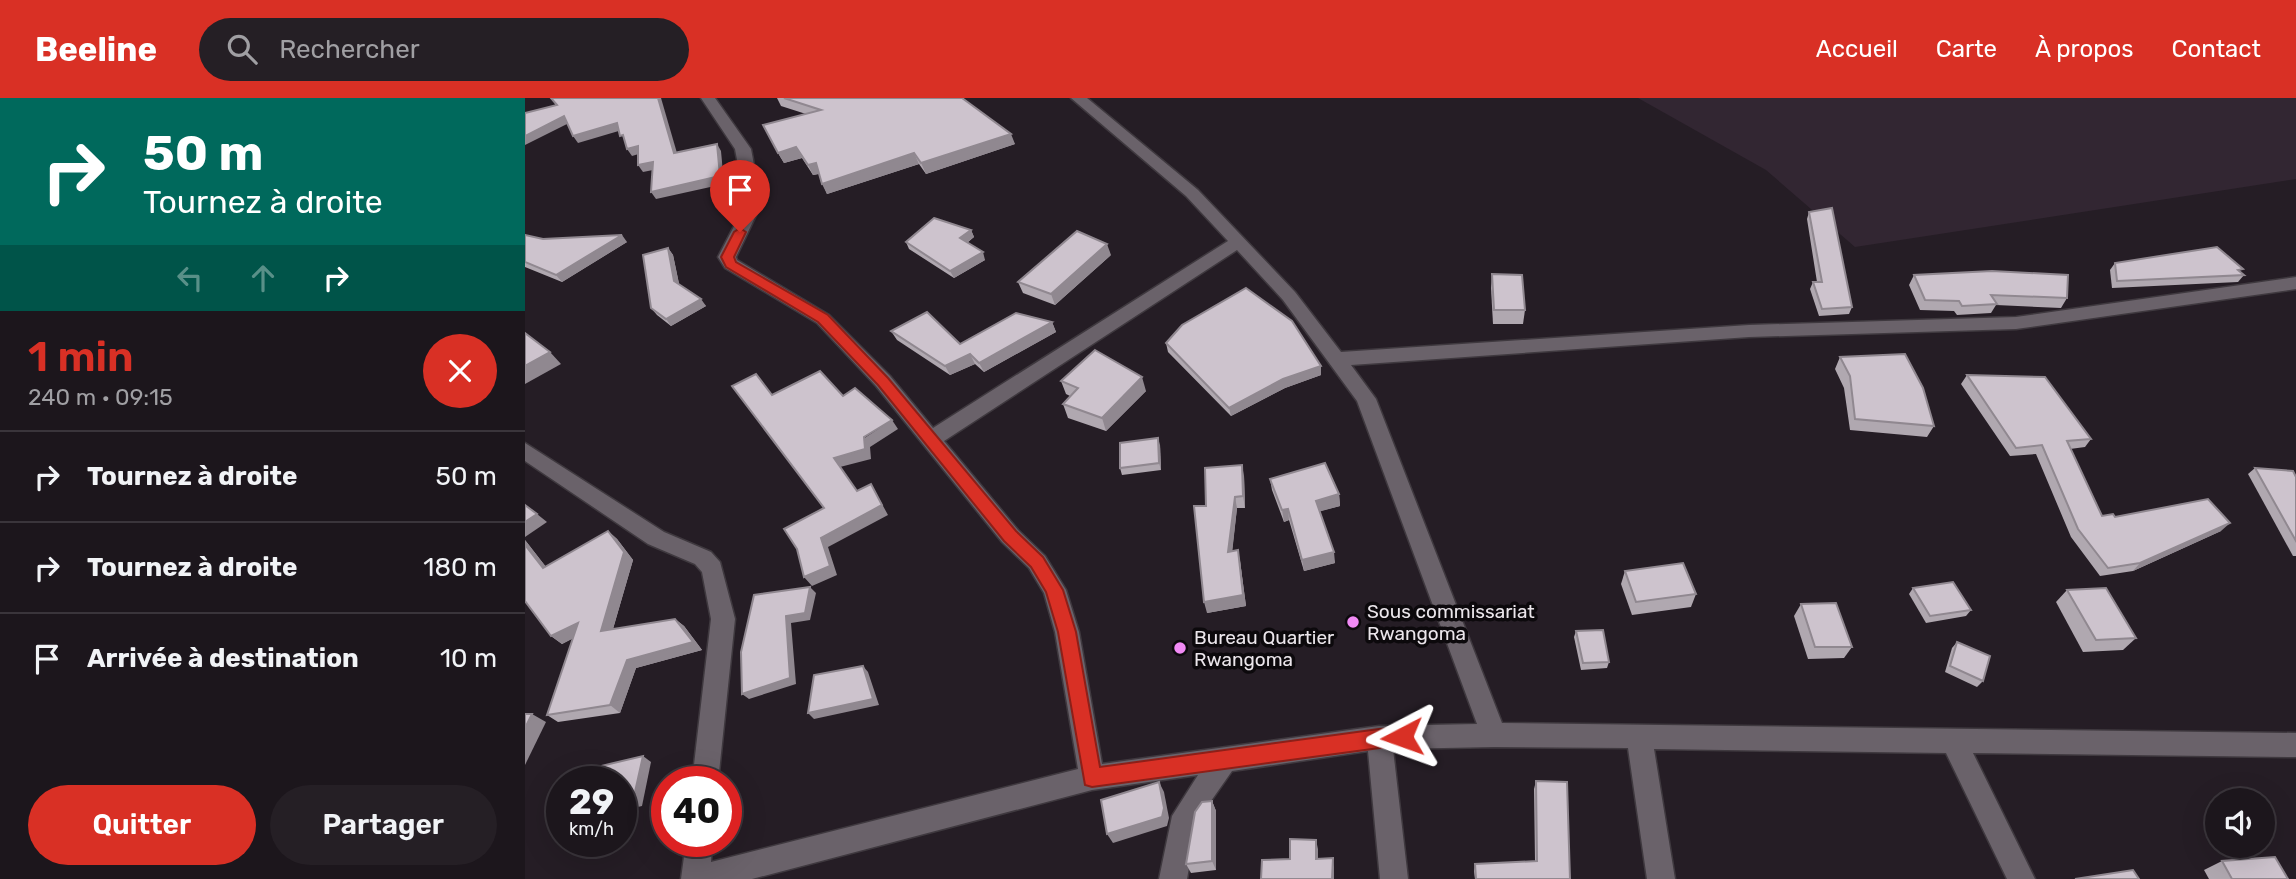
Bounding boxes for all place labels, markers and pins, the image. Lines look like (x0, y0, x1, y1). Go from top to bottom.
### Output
pin (710, 160, 770, 232)
place label: Sous commissariat Rwangoma (1367, 600, 1535, 645)
marker: Sous commissariat Rwangoma (1345, 614, 1361, 630)
place label: Bureau Quartier Rwangoma (1194, 626, 1335, 671)
marker: Bureau Quartier Rwangoma (1172, 640, 1188, 656)

